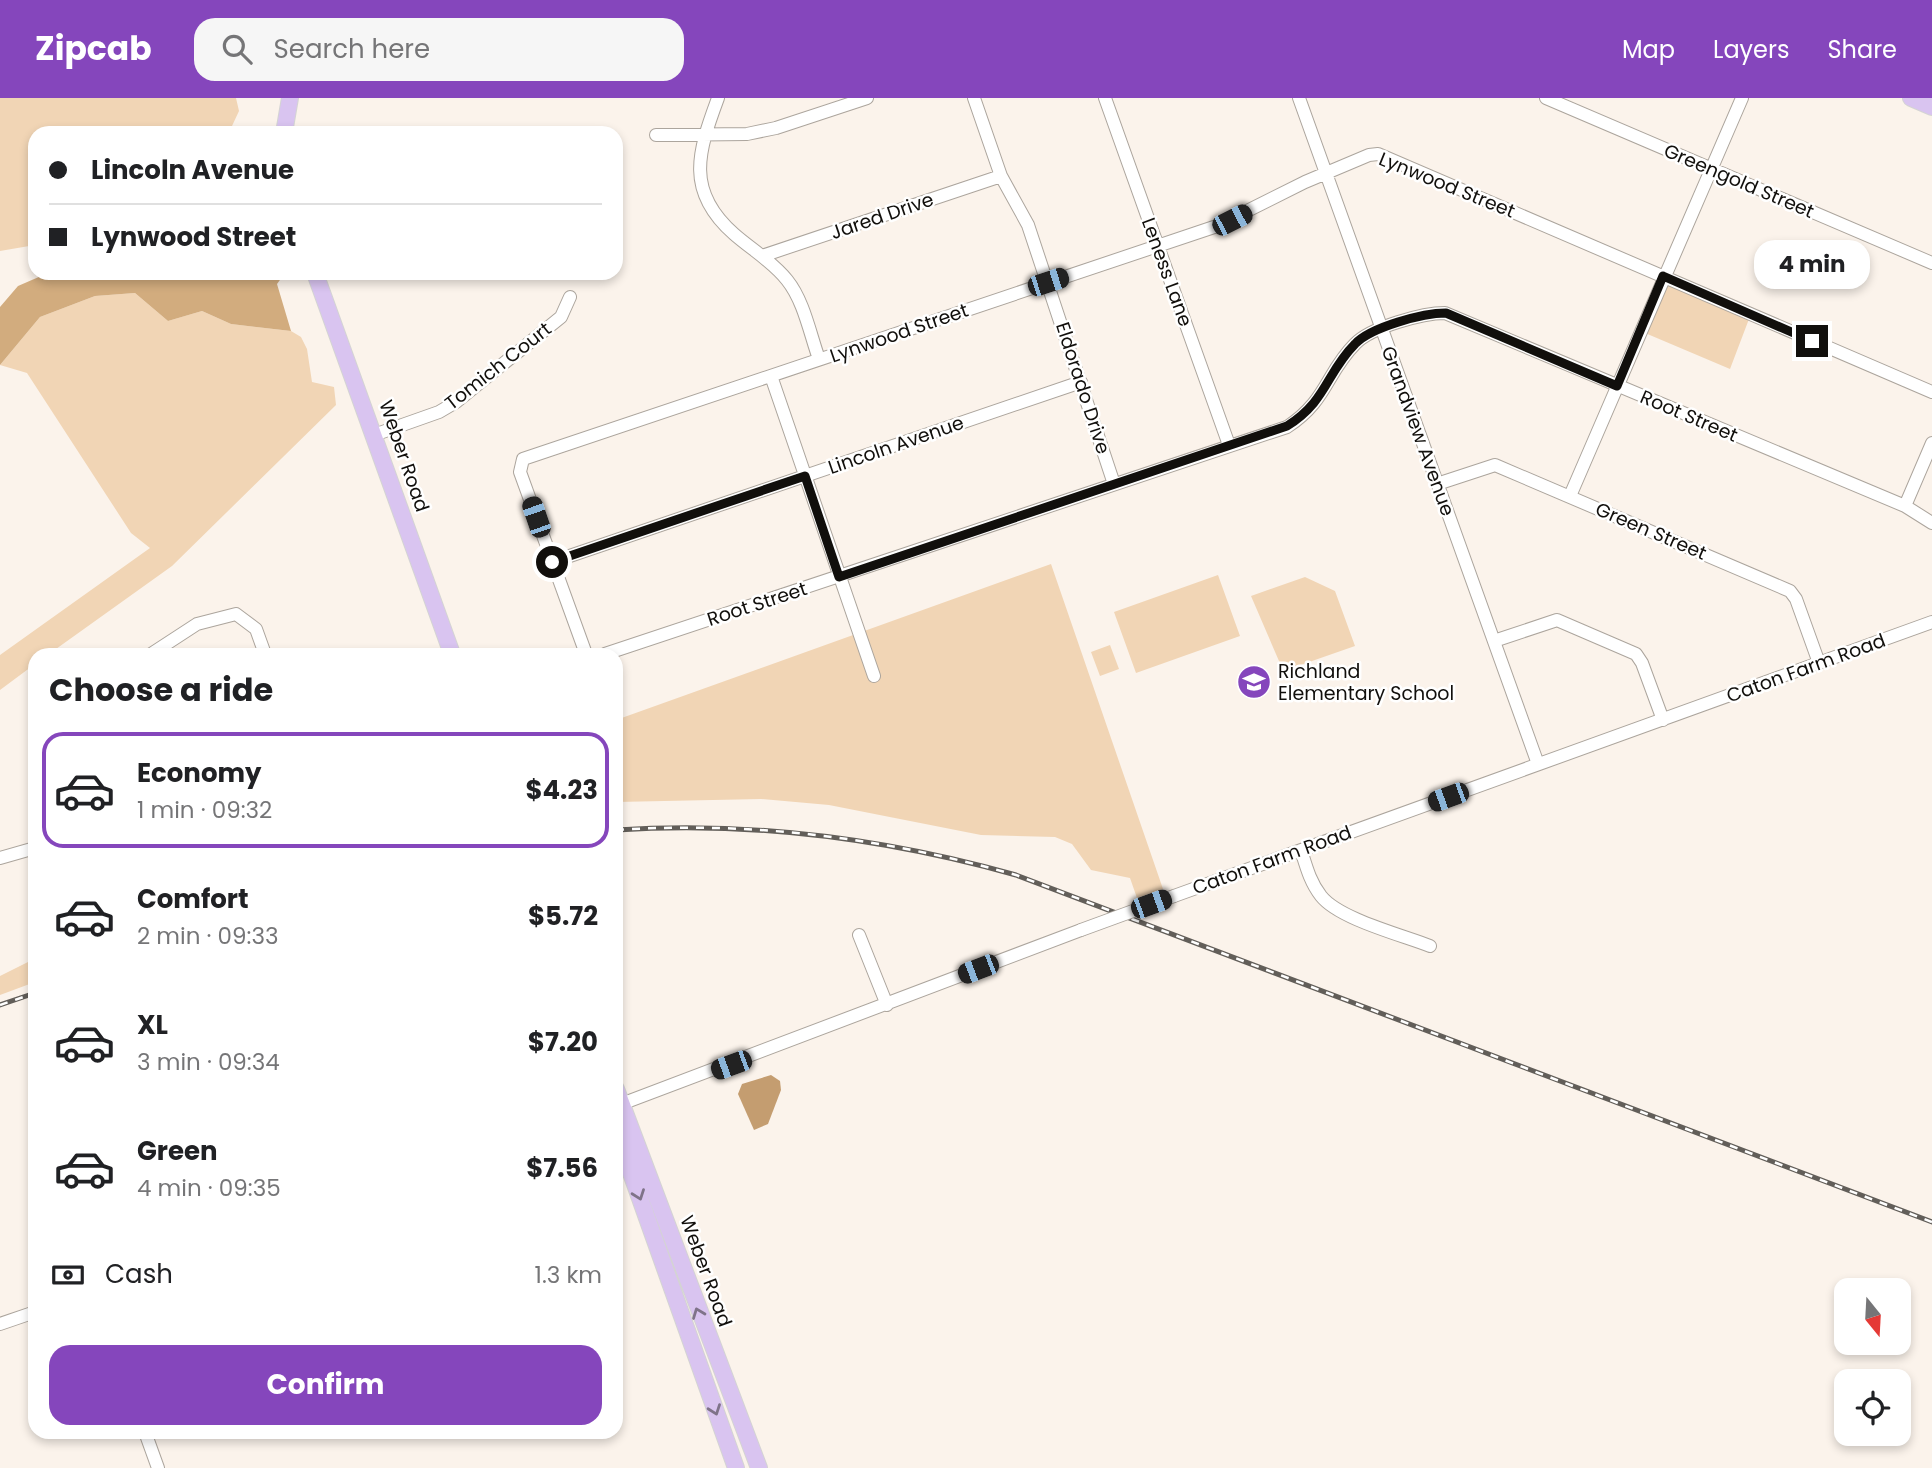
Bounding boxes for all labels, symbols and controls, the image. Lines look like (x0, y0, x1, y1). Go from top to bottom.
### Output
search box (194, 18, 684, 81)
text: Zipcab (35, 25, 152, 72)
icon: search (218, 30, 256, 68)
text: Search here (274, 31, 430, 67)
text: Map (1622, 33, 1675, 66)
text: Layers (1713, 33, 1789, 66)
text: Share (1827, 33, 1897, 66)
street label: Greengold Street (1660, 137, 1818, 225)
street label: Lynwood Street (1375, 145, 1519, 225)
text: Lincoln Avenue (91, 152, 294, 188)
street label: Jared Drive (827, 186, 937, 246)
car (1209, 201, 1256, 239)
street label: Leness Lane (1135, 214, 1199, 330)
text: Lynwood Street (91, 219, 296, 255)
callout: 4 min (1754, 240, 1870, 288)
text: 4 min (1778, 248, 1846, 280)
car (1025, 266, 1072, 298)
street label: Lynwood Street (826, 297, 972, 369)
street label: Tomich Court (439, 316, 557, 416)
street label: Eldorado Drive (1049, 319, 1117, 457)
route end (1796, 325, 1828, 357)
street label: Grandview Avenue (1375, 342, 1461, 520)
street label: Root Street (1636, 383, 1742, 449)
street label: Weber Road (372, 397, 436, 515)
street label: Lincoln Avenue (824, 409, 968, 481)
car (520, 494, 553, 540)
street label: Green Street (1591, 495, 1711, 567)
route start (536, 546, 568, 578)
street label: Root Street (704, 575, 810, 633)
street label: Caton Farm Road (1723, 627, 1889, 709)
place label: Richland Elementary School (1278, 658, 1454, 707)
school or university icon: Richland Elementary School (1235, 663, 1273, 701)
text: Choose a ride (49, 667, 273, 712)
text: Economy (137, 755, 261, 791)
icon: car (53, 759, 116, 822)
text: $4.23 (525, 772, 598, 808)
car (1425, 780, 1472, 814)
text: 1 min · 09:32 (137, 794, 272, 826)
street label: Caton Farm Road (1189, 819, 1355, 901)
text: Comfort (137, 881, 249, 917)
icon: car (53, 885, 116, 948)
car (1128, 887, 1175, 921)
text: $5.72 (528, 898, 598, 934)
text: 2 min · 09:33 (137, 920, 279, 952)
car (955, 952, 1002, 986)
text: XL (137, 1007, 168, 1043)
icon: car (53, 1011, 116, 1074)
text: $7.20 (528, 1024, 598, 1060)
text: 3 min · 09:34 (137, 1046, 280, 1078)
car (708, 1048, 755, 1082)
text: Green (137, 1133, 218, 1169)
icon: car (53, 1137, 116, 1200)
text: $7.56 (526, 1150, 598, 1186)
text: 4 min · 09:35 (137, 1172, 281, 1204)
one-way arrow (631, 1189, 645, 1201)
street label: Weber Road (673, 1212, 739, 1330)
icon: cash (49, 1256, 87, 1294)
text: Cash (105, 1256, 173, 1292)
text: 1.3 km (535, 1259, 602, 1291)
north arrow (1834, 1278, 1911, 1354)
map controls (1834, 1278, 1911, 1446)
one-way arrow (693, 1308, 707, 1320)
button: Confirm (49, 1345, 602, 1425)
button: locate (1834, 1369, 1911, 1446)
one-way arrow (707, 1403, 721, 1415)

